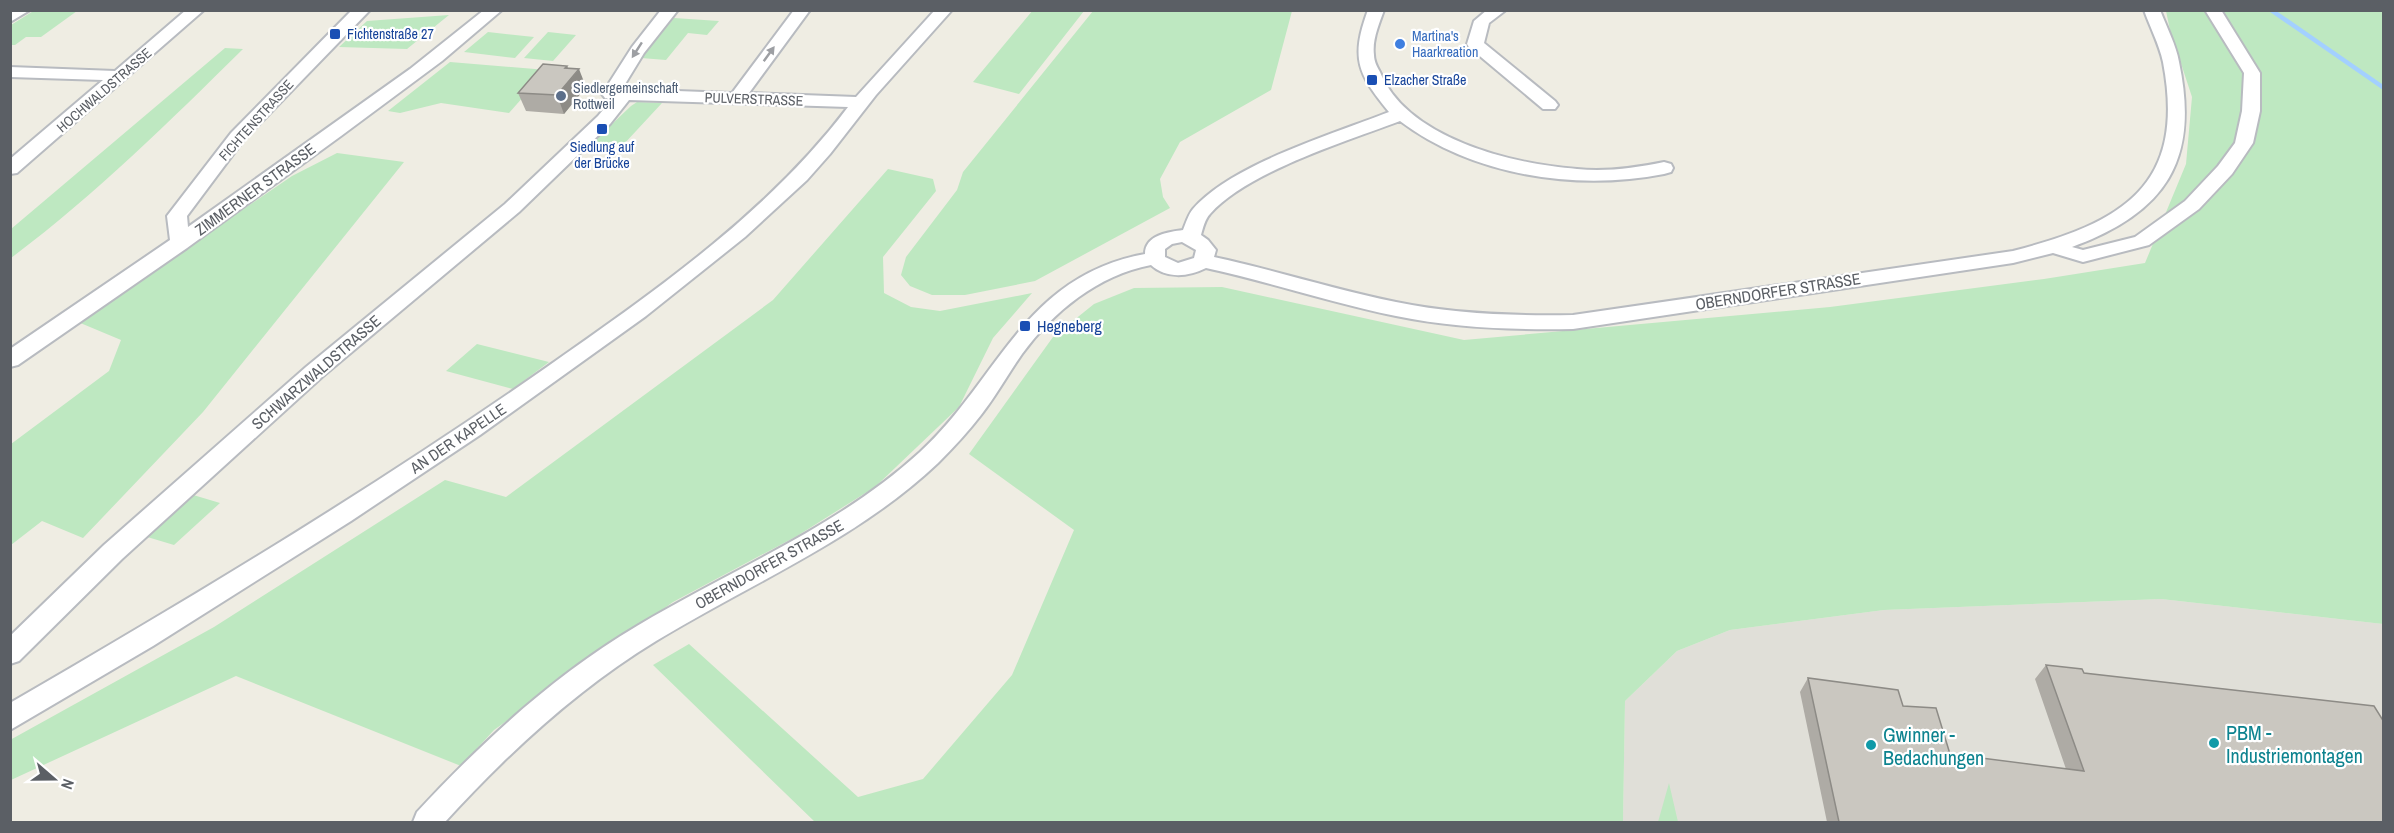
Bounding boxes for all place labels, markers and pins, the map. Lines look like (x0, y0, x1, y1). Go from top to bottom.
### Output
place label: Fichtenstraße 27 (347, 25, 434, 43)
marker: Fichtenstraße 27 (328, 27, 342, 41)
place label: Martina's Haarkreation (1412, 27, 1478, 61)
marker: Martina's Haarkreation (1393, 37, 1407, 51)
place label: Elzacher Straße (1384, 71, 1466, 89)
marker: Elzacher Straße (1365, 73, 1379, 87)
place label: Siedlergemeinschaft Rottweil (573, 79, 678, 113)
marker: Siedlergemeinschaft Rottweil (554, 89, 568, 103)
marker: Siedlung auf der Brücke (595, 122, 609, 136)
place label: Siedlung auf der Brücke (570, 138, 635, 172)
place label: Hegneberg (1037, 315, 1103, 337)
marker: Hegneberg (1018, 319, 1032, 333)
place label: PBM - Industriemontagen (2226, 719, 2363, 769)
place label: Gwinner - Bedachungen (1883, 721, 1984, 771)
marker: PBM - Industriemontagen (2207, 736, 2221, 750)
marker: Gwinner - Bedachungen (1864, 738, 1878, 752)

